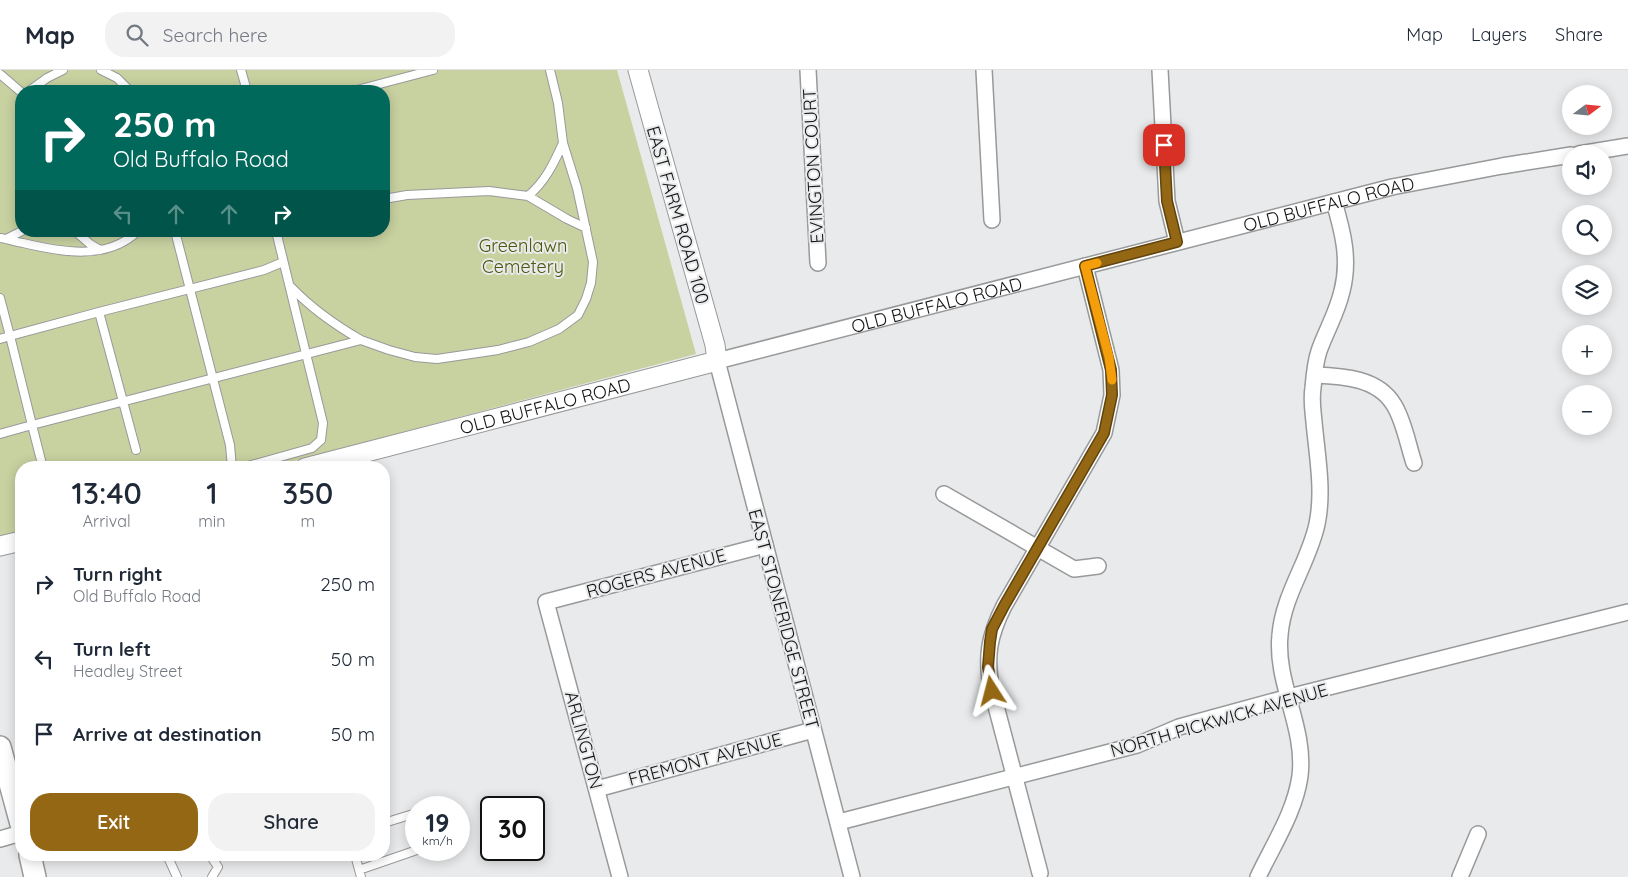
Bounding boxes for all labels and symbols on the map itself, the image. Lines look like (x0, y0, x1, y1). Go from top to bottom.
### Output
north arrow (1562, 85, 1612, 135)
street label: EVINGTON COURT (797, 88, 829, 244)
street label: EAST FARM ROAD 100 (642, 123, 714, 307)
pin (1143, 124, 1185, 166)
street label: OLD BUFFALO ROAD (1241, 171, 1416, 236)
park label: Greenlawn Cemetery (479, 234, 567, 278)
street label: OLD BUFFALO ROAD (849, 271, 1024, 337)
street label: OLD BUFFALO ROAD (457, 372, 633, 439)
street label: EAST STONERIDGE STREET (744, 506, 825, 732)
street label: ROGERS AVENUE (584, 543, 728, 603)
position arrow (965, 664, 1017, 716)
street label: NORTH PICKWICK AVENUE (1107, 678, 1331, 762)
street label: ARLINGTON (560, 689, 608, 791)
street label: FREMONT AVENUE (626, 727, 784, 791)
speed limit sign: 30 (480, 796, 545, 861)

